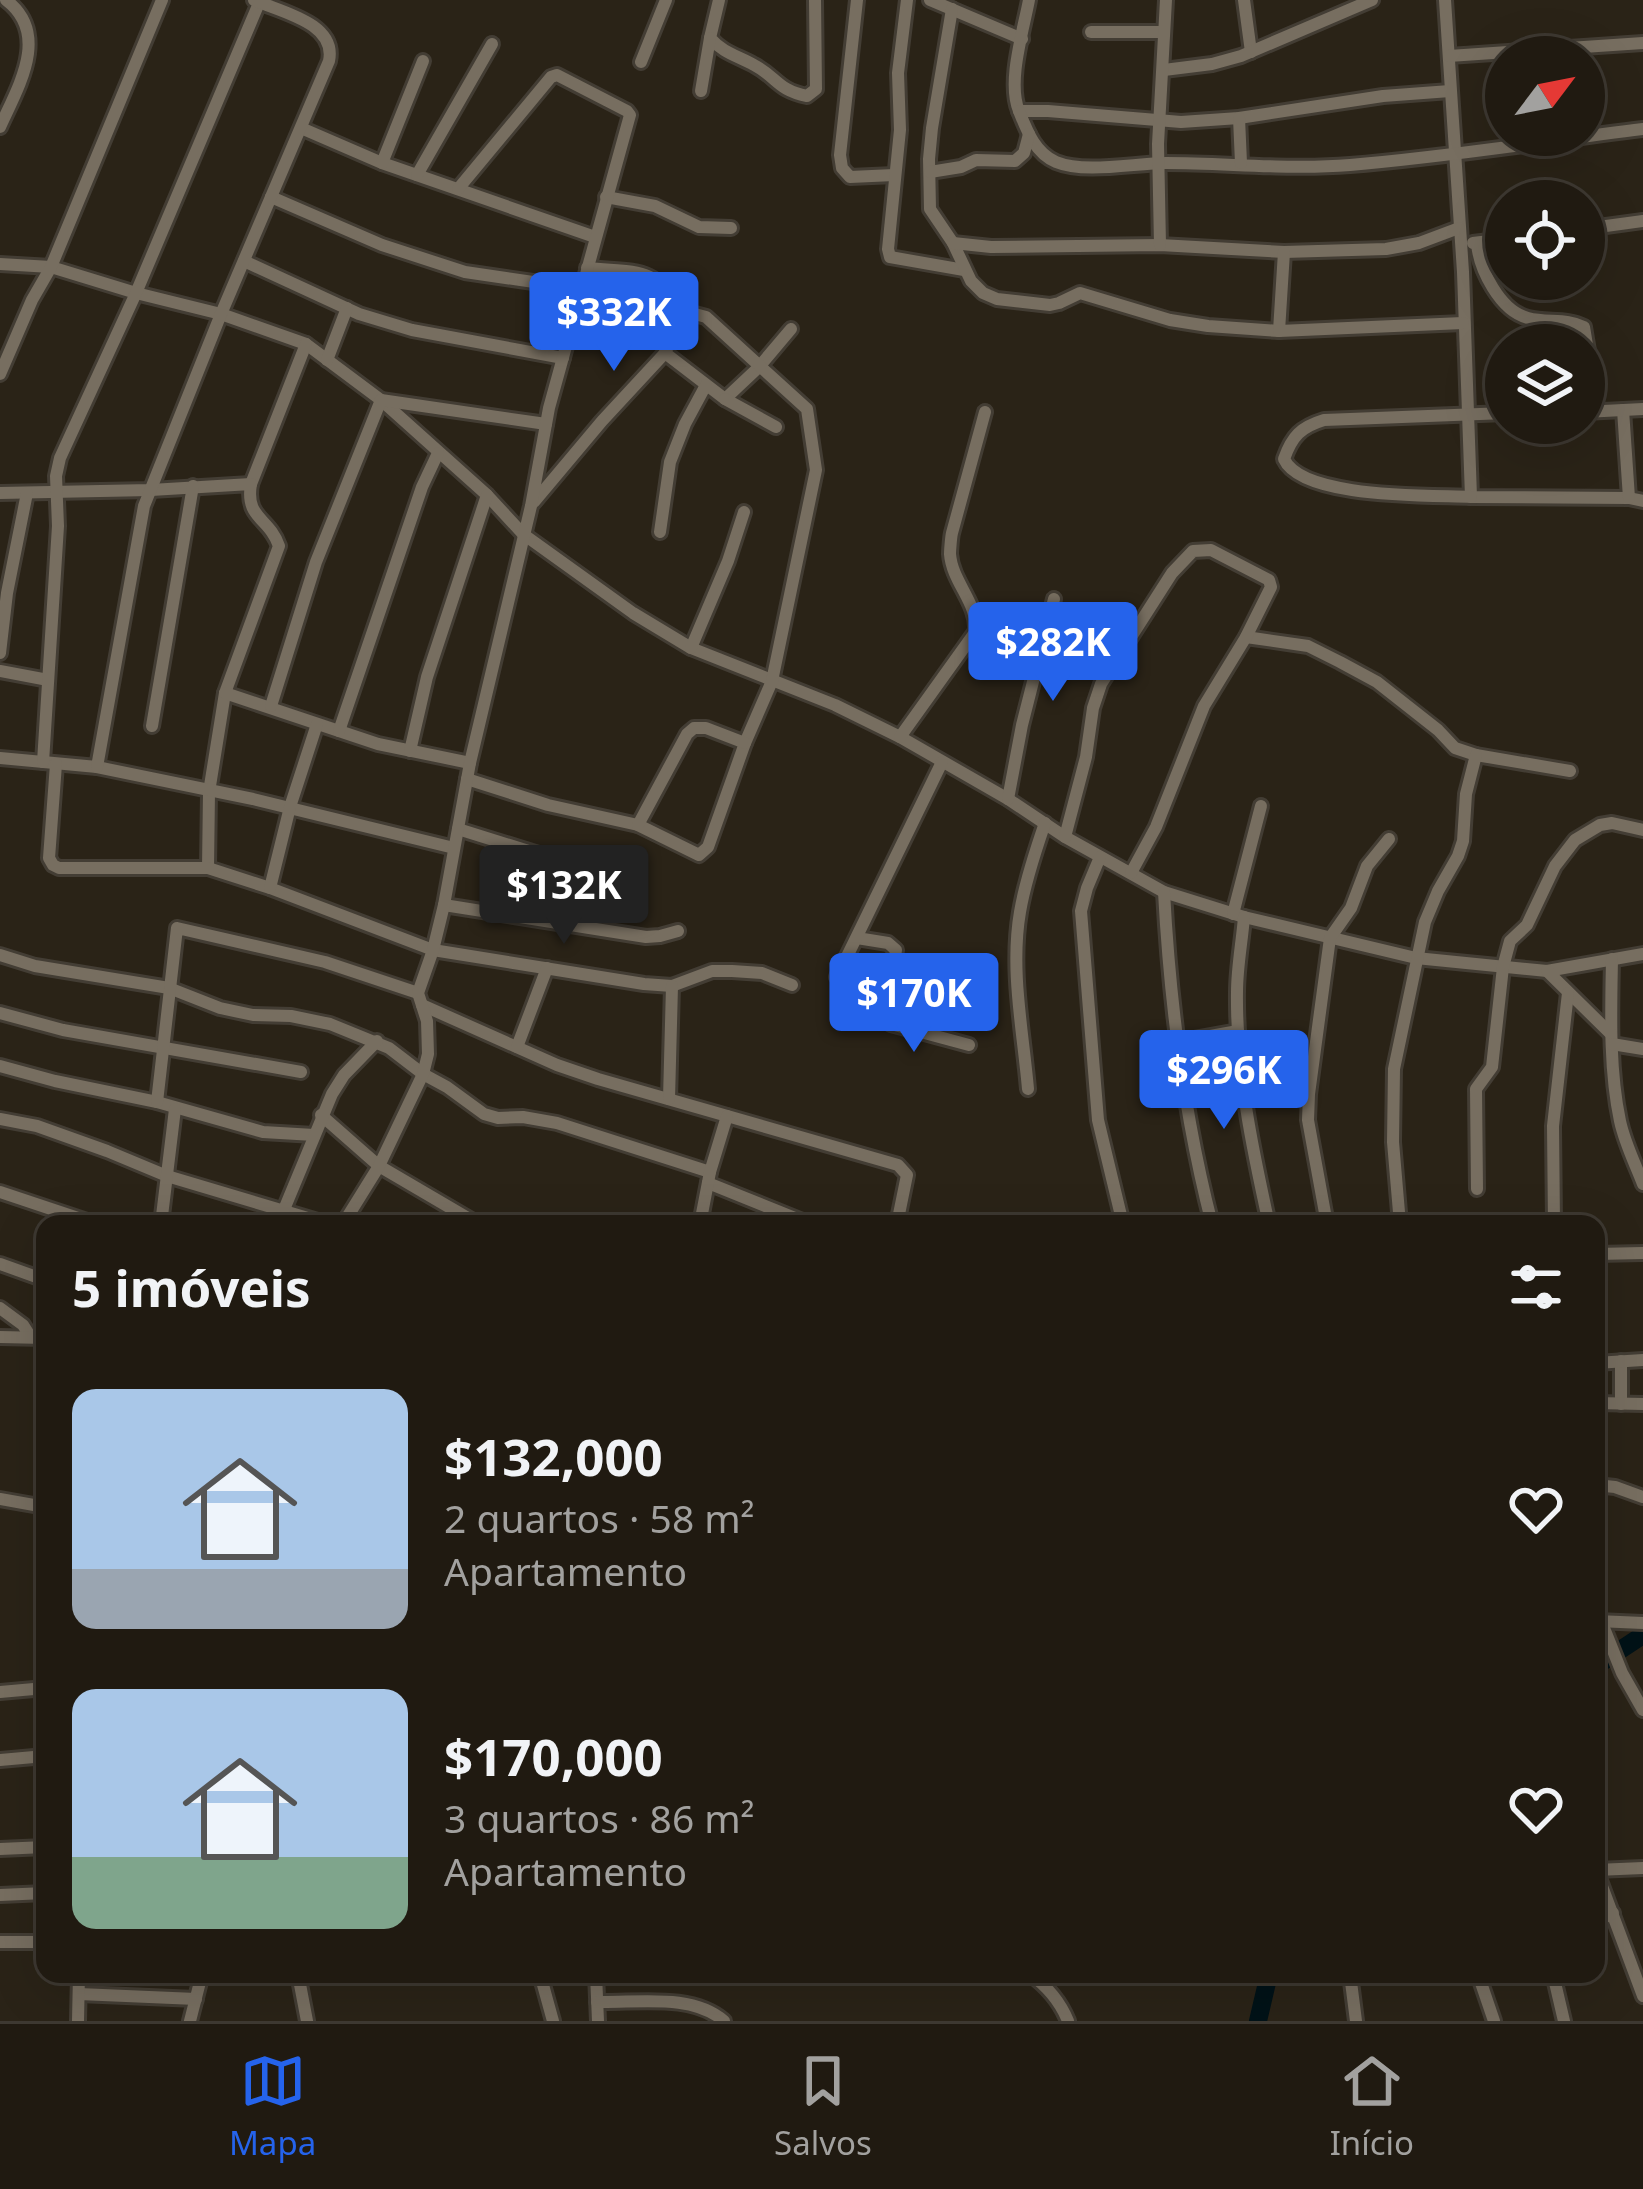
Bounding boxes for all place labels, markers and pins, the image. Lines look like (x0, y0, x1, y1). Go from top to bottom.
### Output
pin: $332K (530, 272, 698, 374)
pin: $282K (969, 602, 1137, 704)
pin: $132K (480, 845, 648, 947)
pin: $170K (830, 953, 998, 1055)
pin: $296K (1140, 1030, 1308, 1132)

